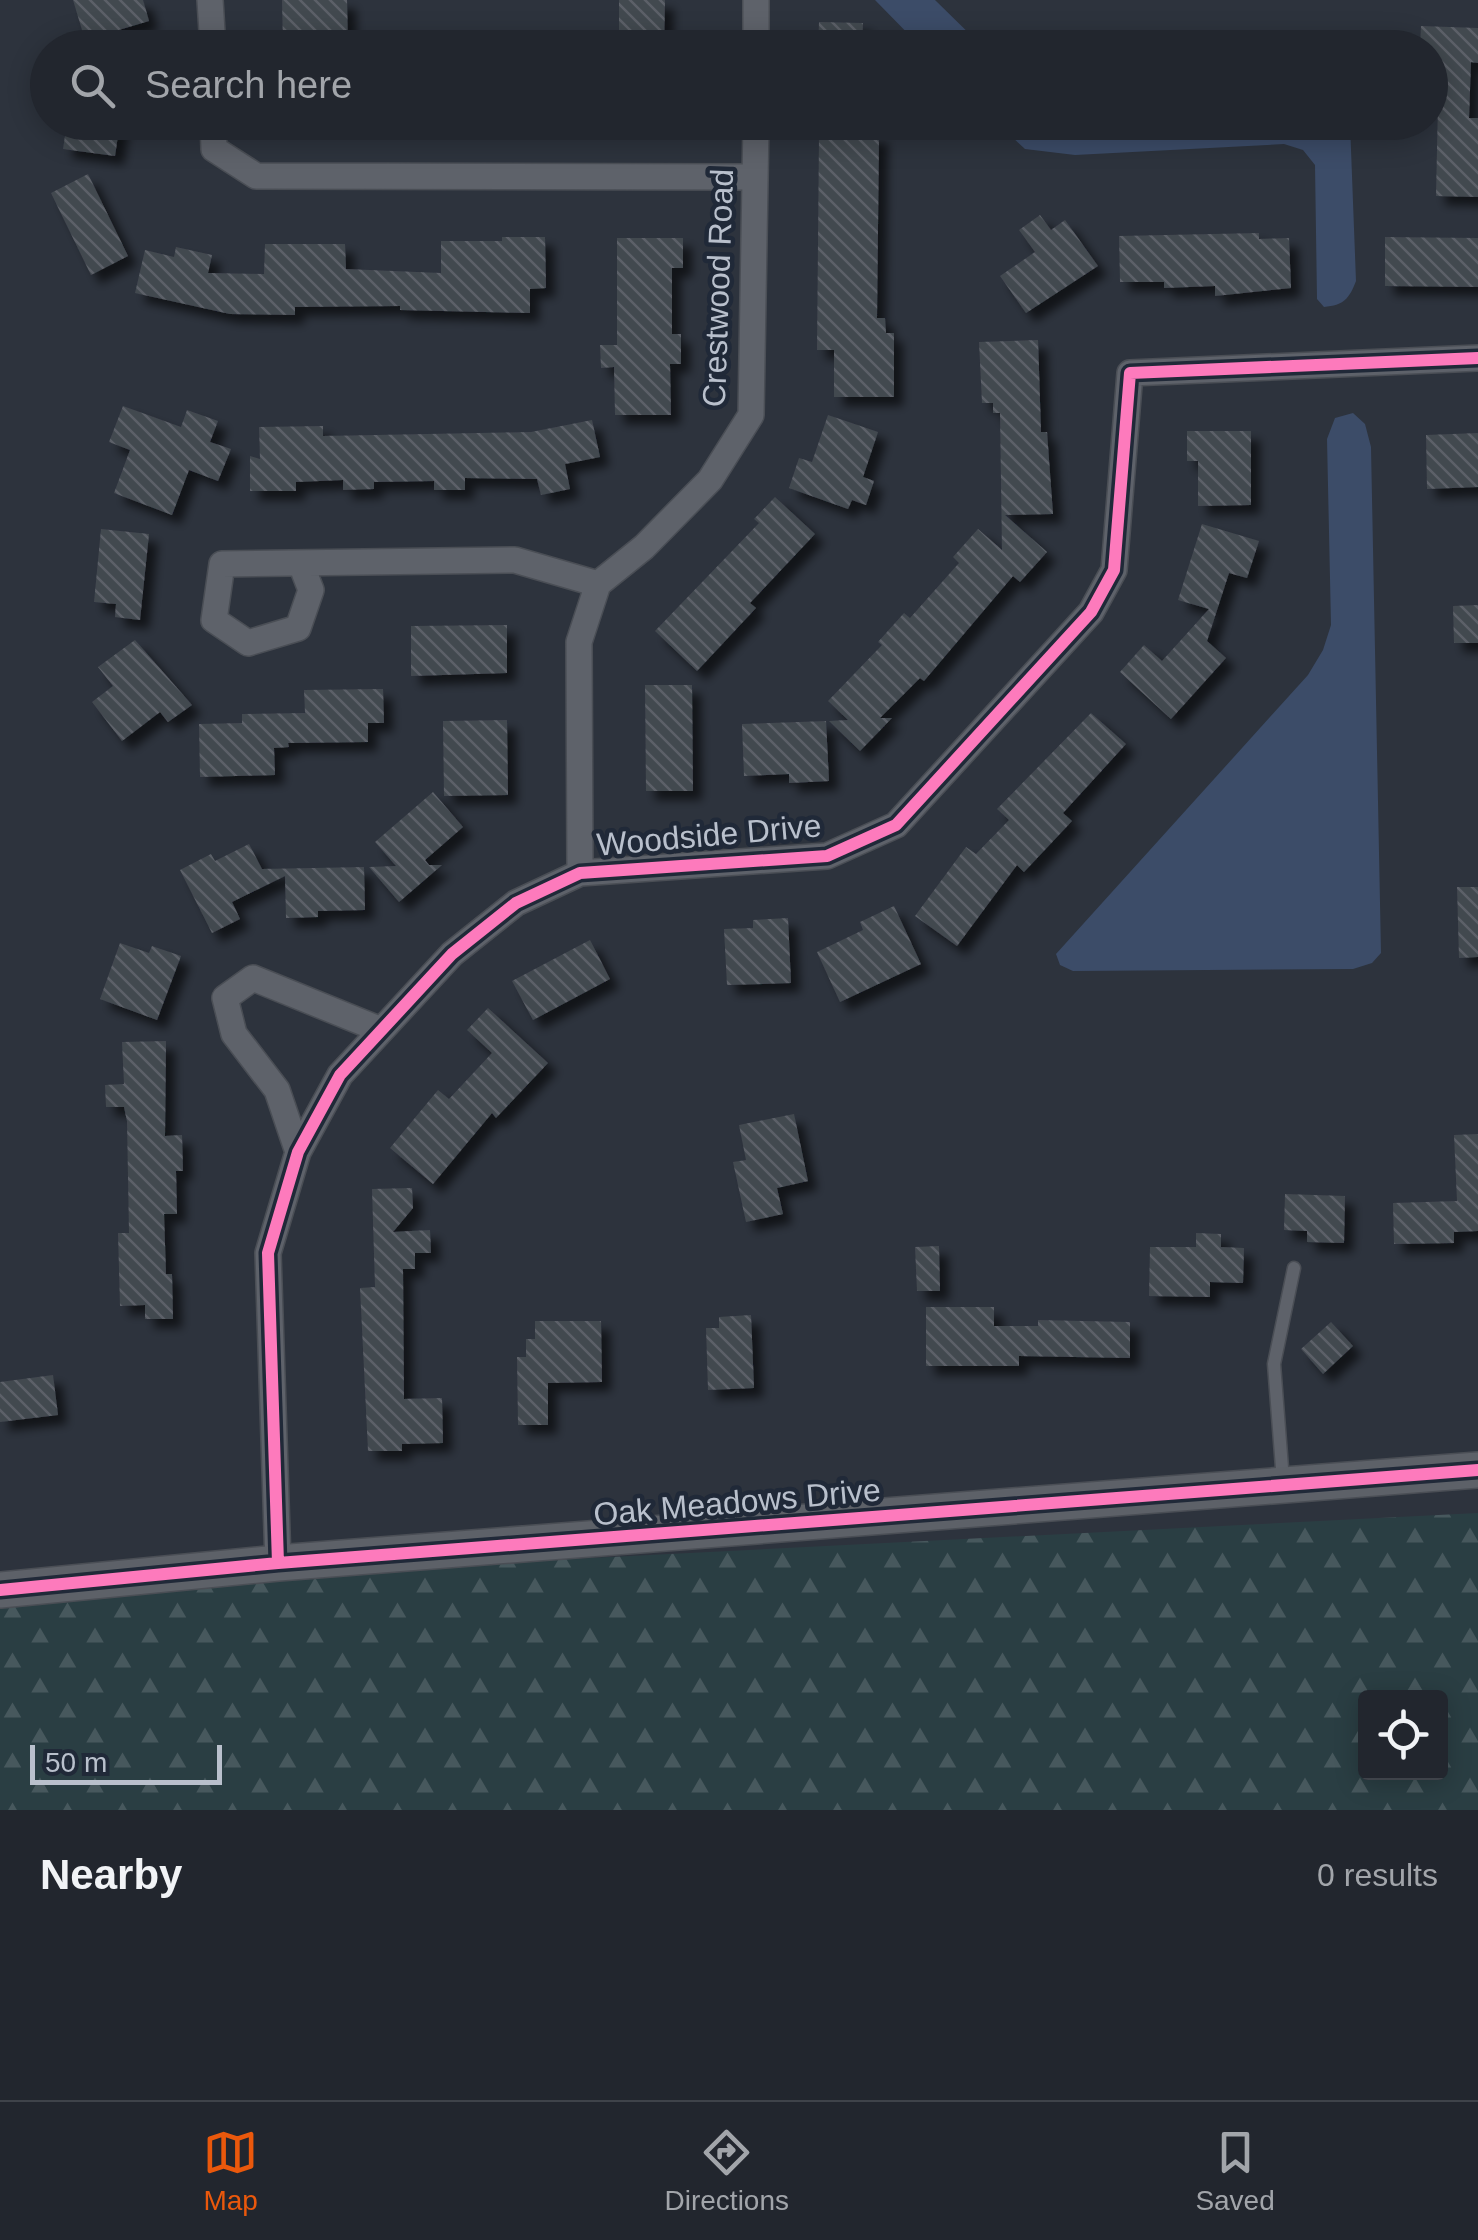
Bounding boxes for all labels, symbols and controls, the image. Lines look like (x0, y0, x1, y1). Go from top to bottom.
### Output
search box (30, 30, 1448, 140)
icon: search (65, 58, 120, 113)
text: Search here (145, 64, 352, 106)
street label: Crestwood Road (696, 168, 740, 408)
street label: Woodside Drive (595, 807, 823, 863)
street label: Oak Meadows Drive (592, 1472, 882, 1532)
map controls (1358, 1690, 1448, 1780)
button: locate (1358, 1690, 1448, 1780)
scale bar (30, 1740, 222, 1784)
text: 50 m (45, 1747, 107, 1778)
text: Nearby (40, 1851, 182, 1898)
text: 0 results (1317, 1857, 1438, 1893)
tab: Map (203, 2125, 258, 2217)
tab: Directions (665, 2125, 789, 2217)
tab: Saved (1195, 2125, 1275, 2217)

